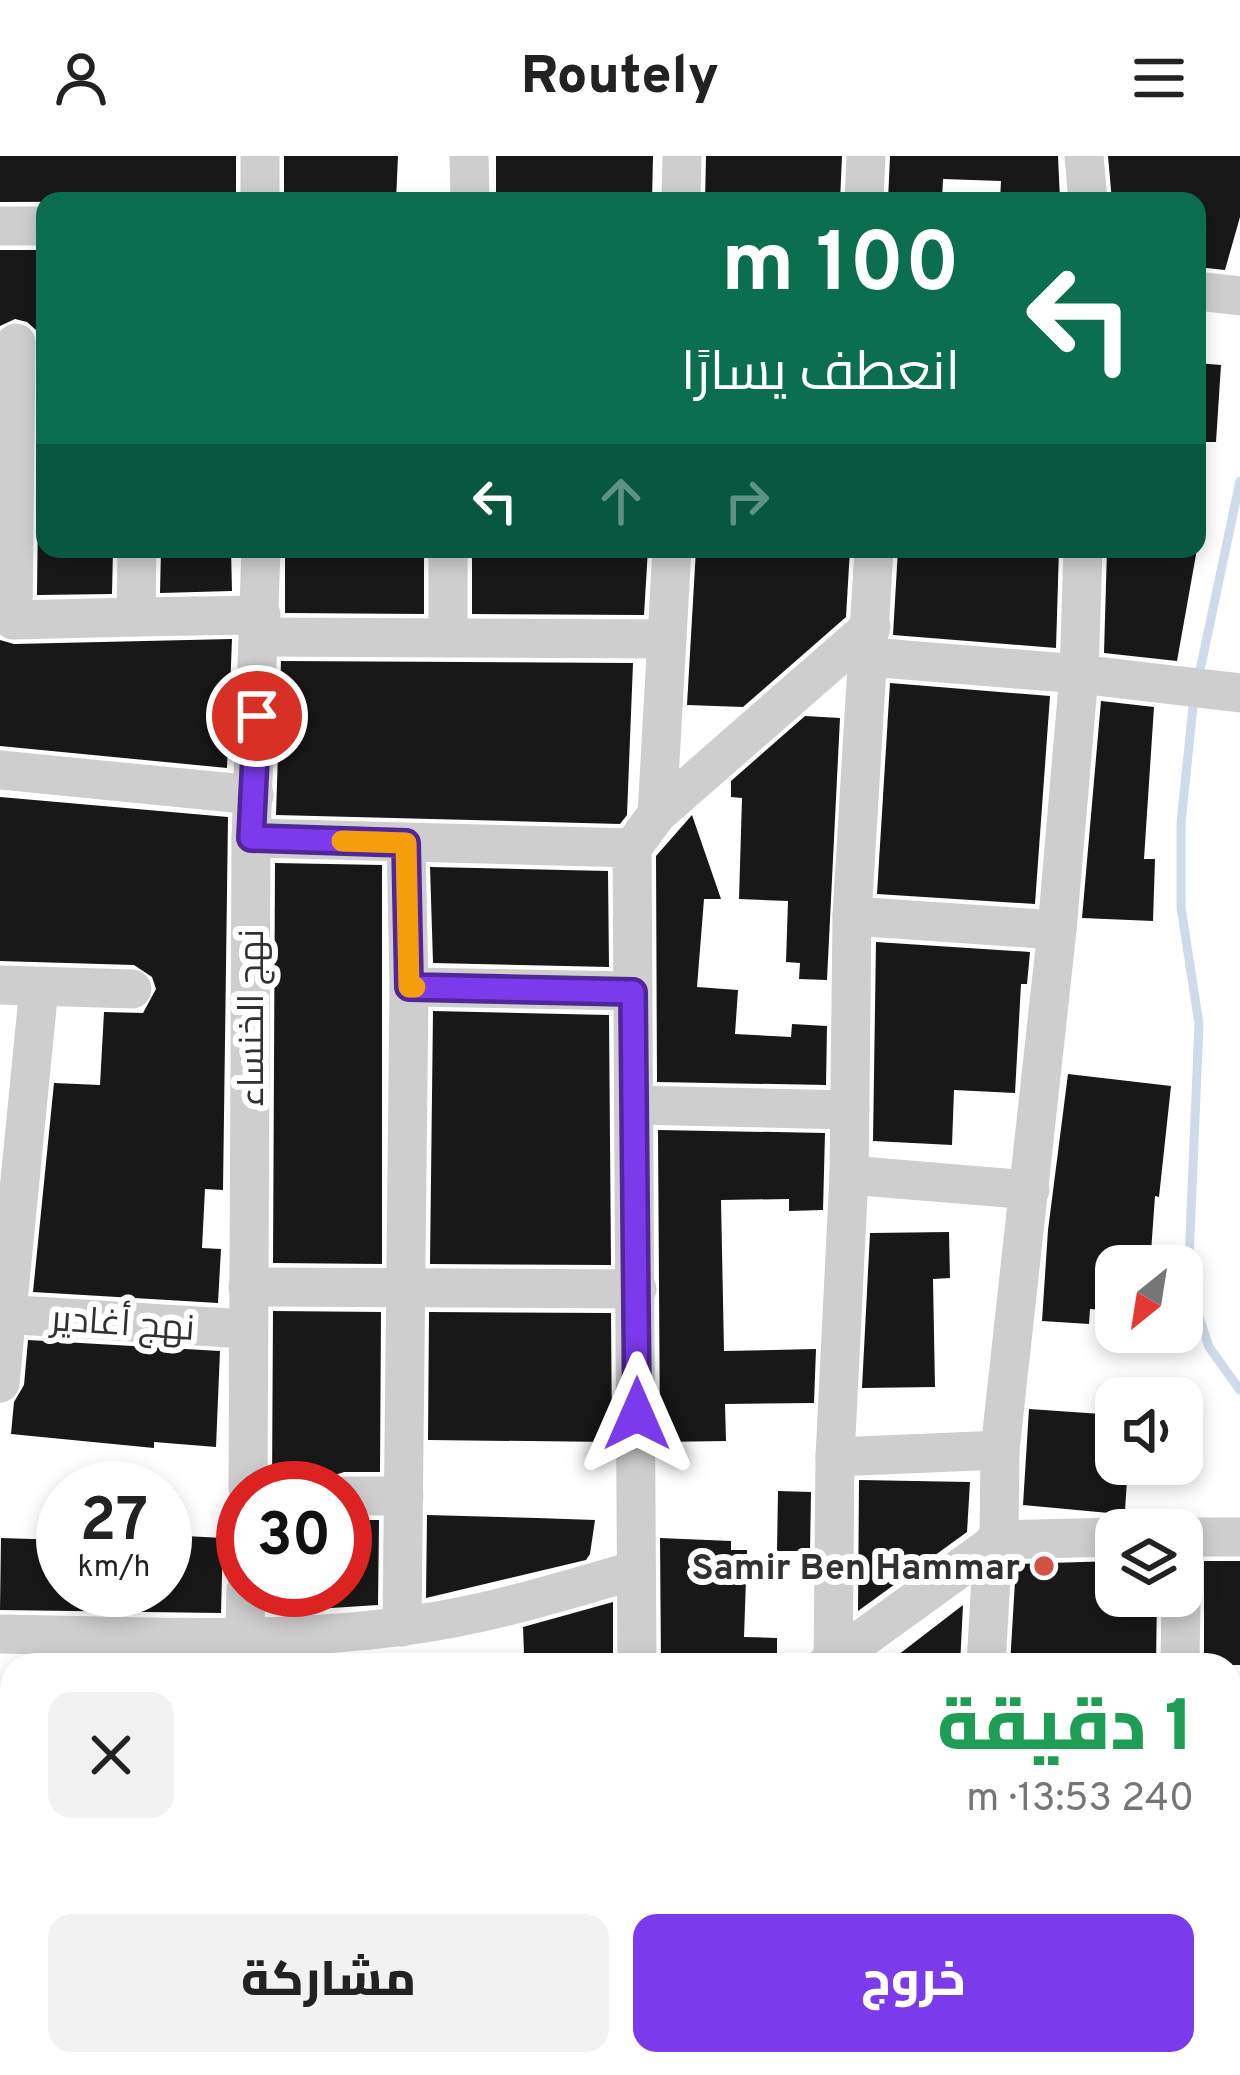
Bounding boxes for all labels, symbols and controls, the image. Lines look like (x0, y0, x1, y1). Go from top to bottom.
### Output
text: Routely (521, 44, 719, 113)
icon: person (48, 45, 114, 111)
icon: menu (1126, 45, 1192, 111)
text: 100 m (721, 215, 960, 321)
icon: left (1002, 240, 1158, 396)
text: انعطف يسارًا (681, 341, 960, 410)
icon: left (462, 468, 528, 534)
icon: ahead (588, 468, 654, 534)
icon: right (714, 468, 780, 534)
pin (206, 665, 308, 767)
icon: arrive (224, 683, 290, 749)
street label: نهج الخنساء (231, 929, 277, 1107)
north arrow (1095, 1245, 1203, 1353)
map controls (1095, 1245, 1203, 1617)
street label: نهج أغادير (47, 1295, 196, 1354)
position arrow (574, 1351, 700, 1477)
button: sound (1095, 1377, 1203, 1485)
speed limit sign: 30 (216, 1461, 372, 1617)
text: 27 (80, 1486, 148, 1562)
button: layers (1095, 1509, 1203, 1617)
place label: Samir Ben Hammar (692, 1547, 1020, 1593)
text: km/h (78, 1550, 150, 1587)
marker: Samir Ben Hammar (1031, 1553, 1057, 1579)
text: 1 دقيقة (937, 1685, 1194, 1777)
button: close (48, 1692, 174, 1818)
text: 240 m · 13:53 (966, 1776, 1194, 1825)
button: مشاركة (48, 1914, 609, 2052)
button: خروج (633, 1914, 1194, 2052)

